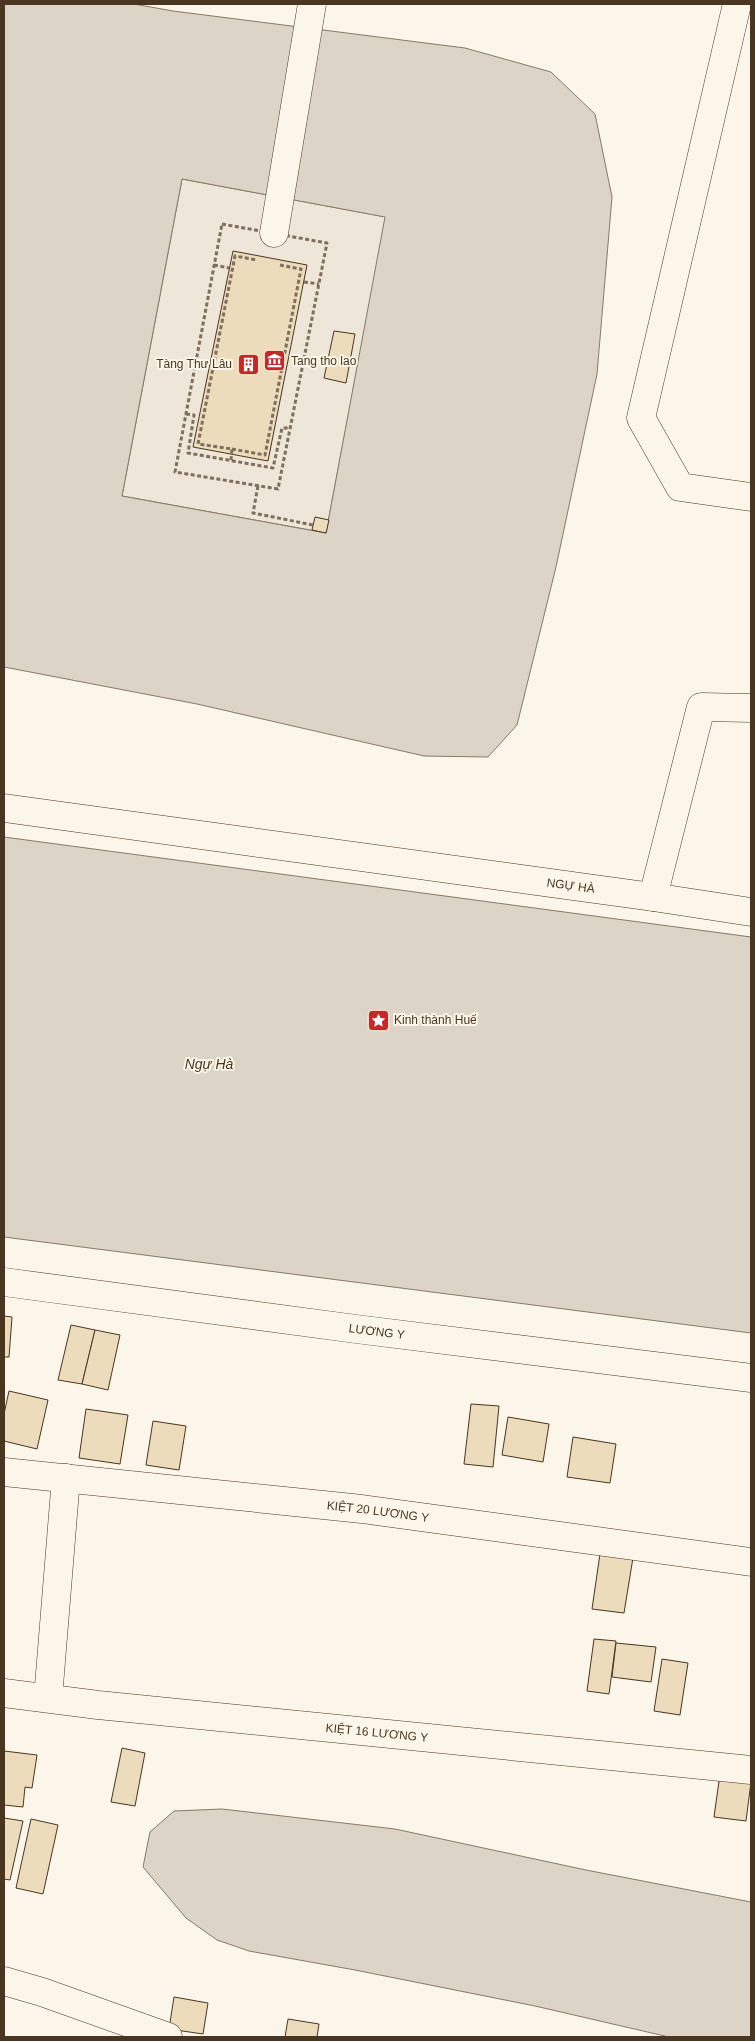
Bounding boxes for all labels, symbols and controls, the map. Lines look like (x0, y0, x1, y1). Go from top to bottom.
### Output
museum icon: Tang tho lao (263, 349, 287, 373)
building icon: Tàng Thư Lâu (236, 352, 260, 376)
place label: Tang tho lao (291, 354, 357, 368)
place label: Tàng Thư Lâu (156, 357, 232, 371)
street label: NGỰ HÀ (546, 875, 596, 896)
place icon: Kinh thành Huế (366, 1008, 390, 1032)
place label: Kinh thành Huế (394, 1013, 477, 1027)
water label: Ngự Hà (185, 1056, 233, 1072)
street label: LƯƠNG Y (348, 1321, 406, 1342)
street label: KIỆT 20 LƯƠNG Y (326, 1498, 430, 1525)
street label: KIỆT 16 LƯƠNG Y (325, 1721, 429, 1745)

